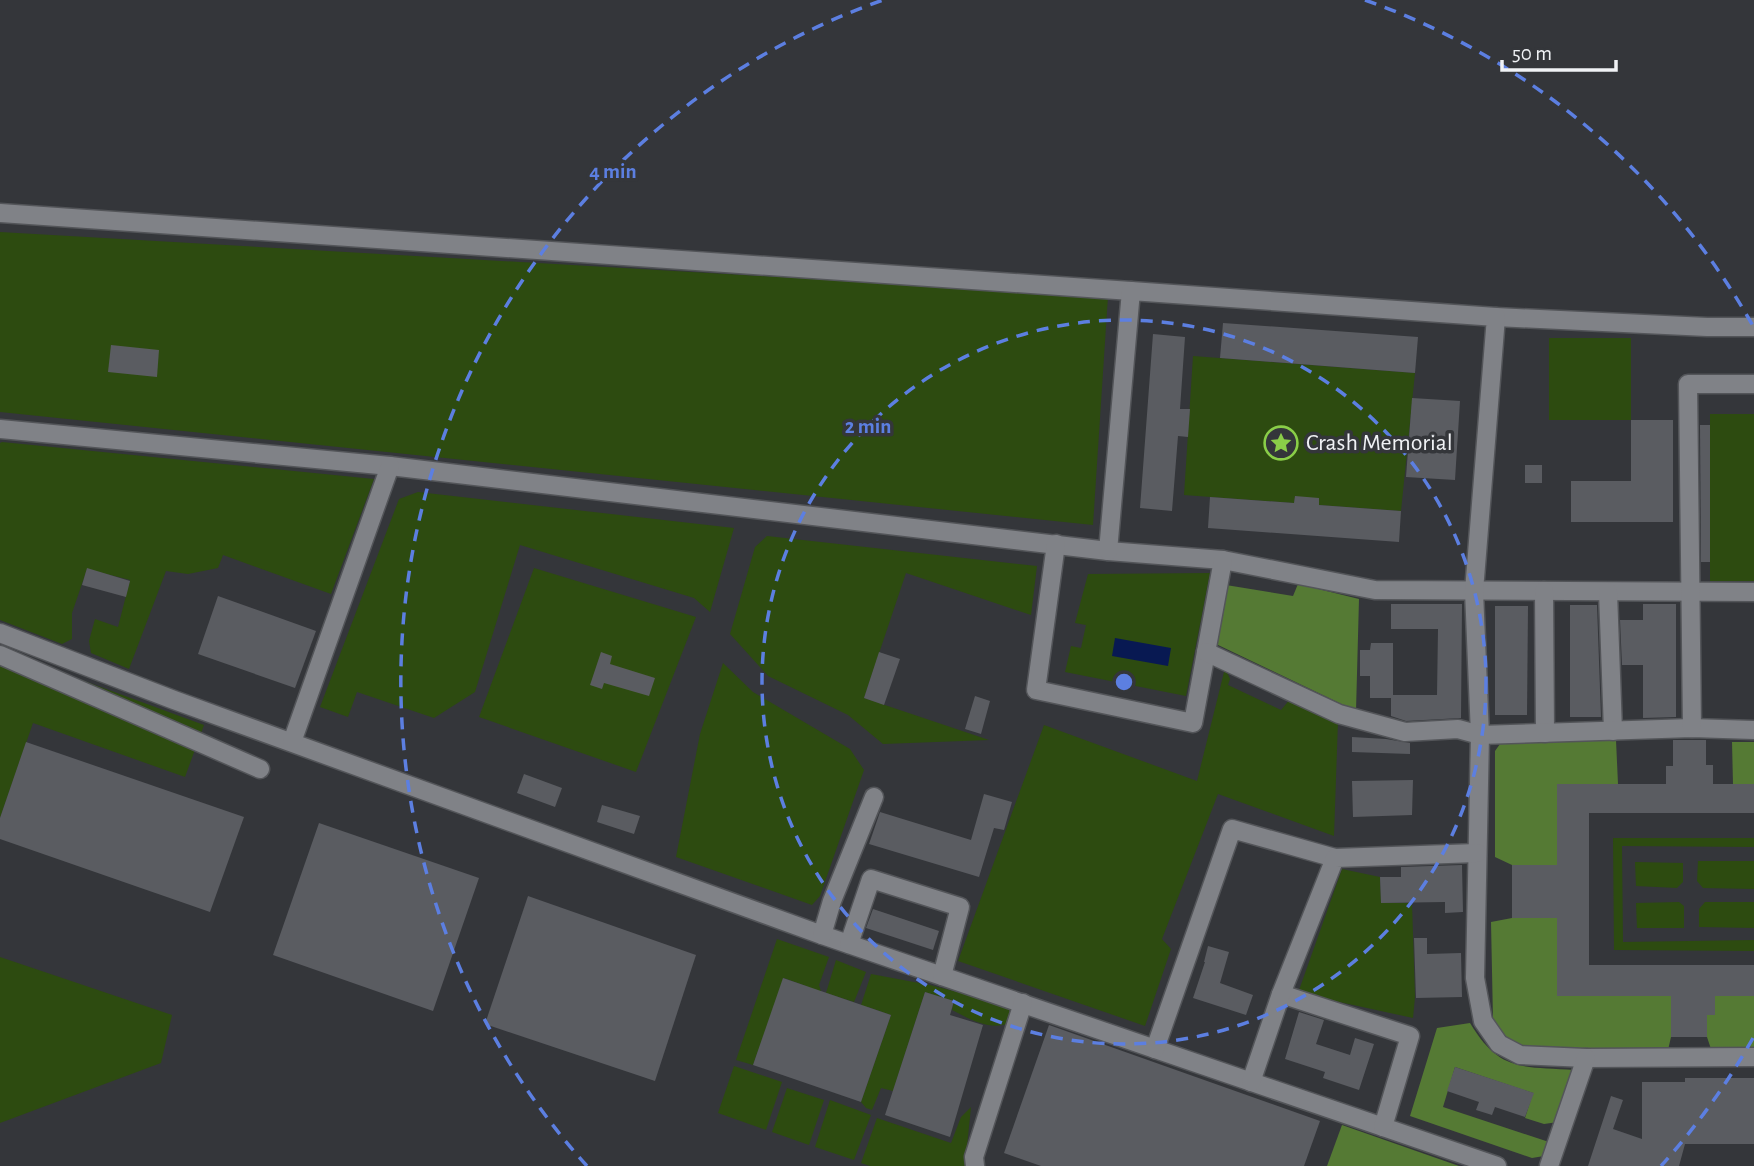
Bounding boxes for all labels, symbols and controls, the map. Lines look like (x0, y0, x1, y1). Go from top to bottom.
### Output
scale bar (1502, 28, 1616, 72)
text: 50 m (1512, 43, 1552, 64)
text: 4 min (589, 161, 637, 182)
text: 2 min (845, 416, 891, 437)
place icon: Crash Memorial (1262, 424, 1300, 462)
place label: Crash Memorial (1306, 431, 1453, 455)
centre of rings (1112, 670, 1136, 694)

